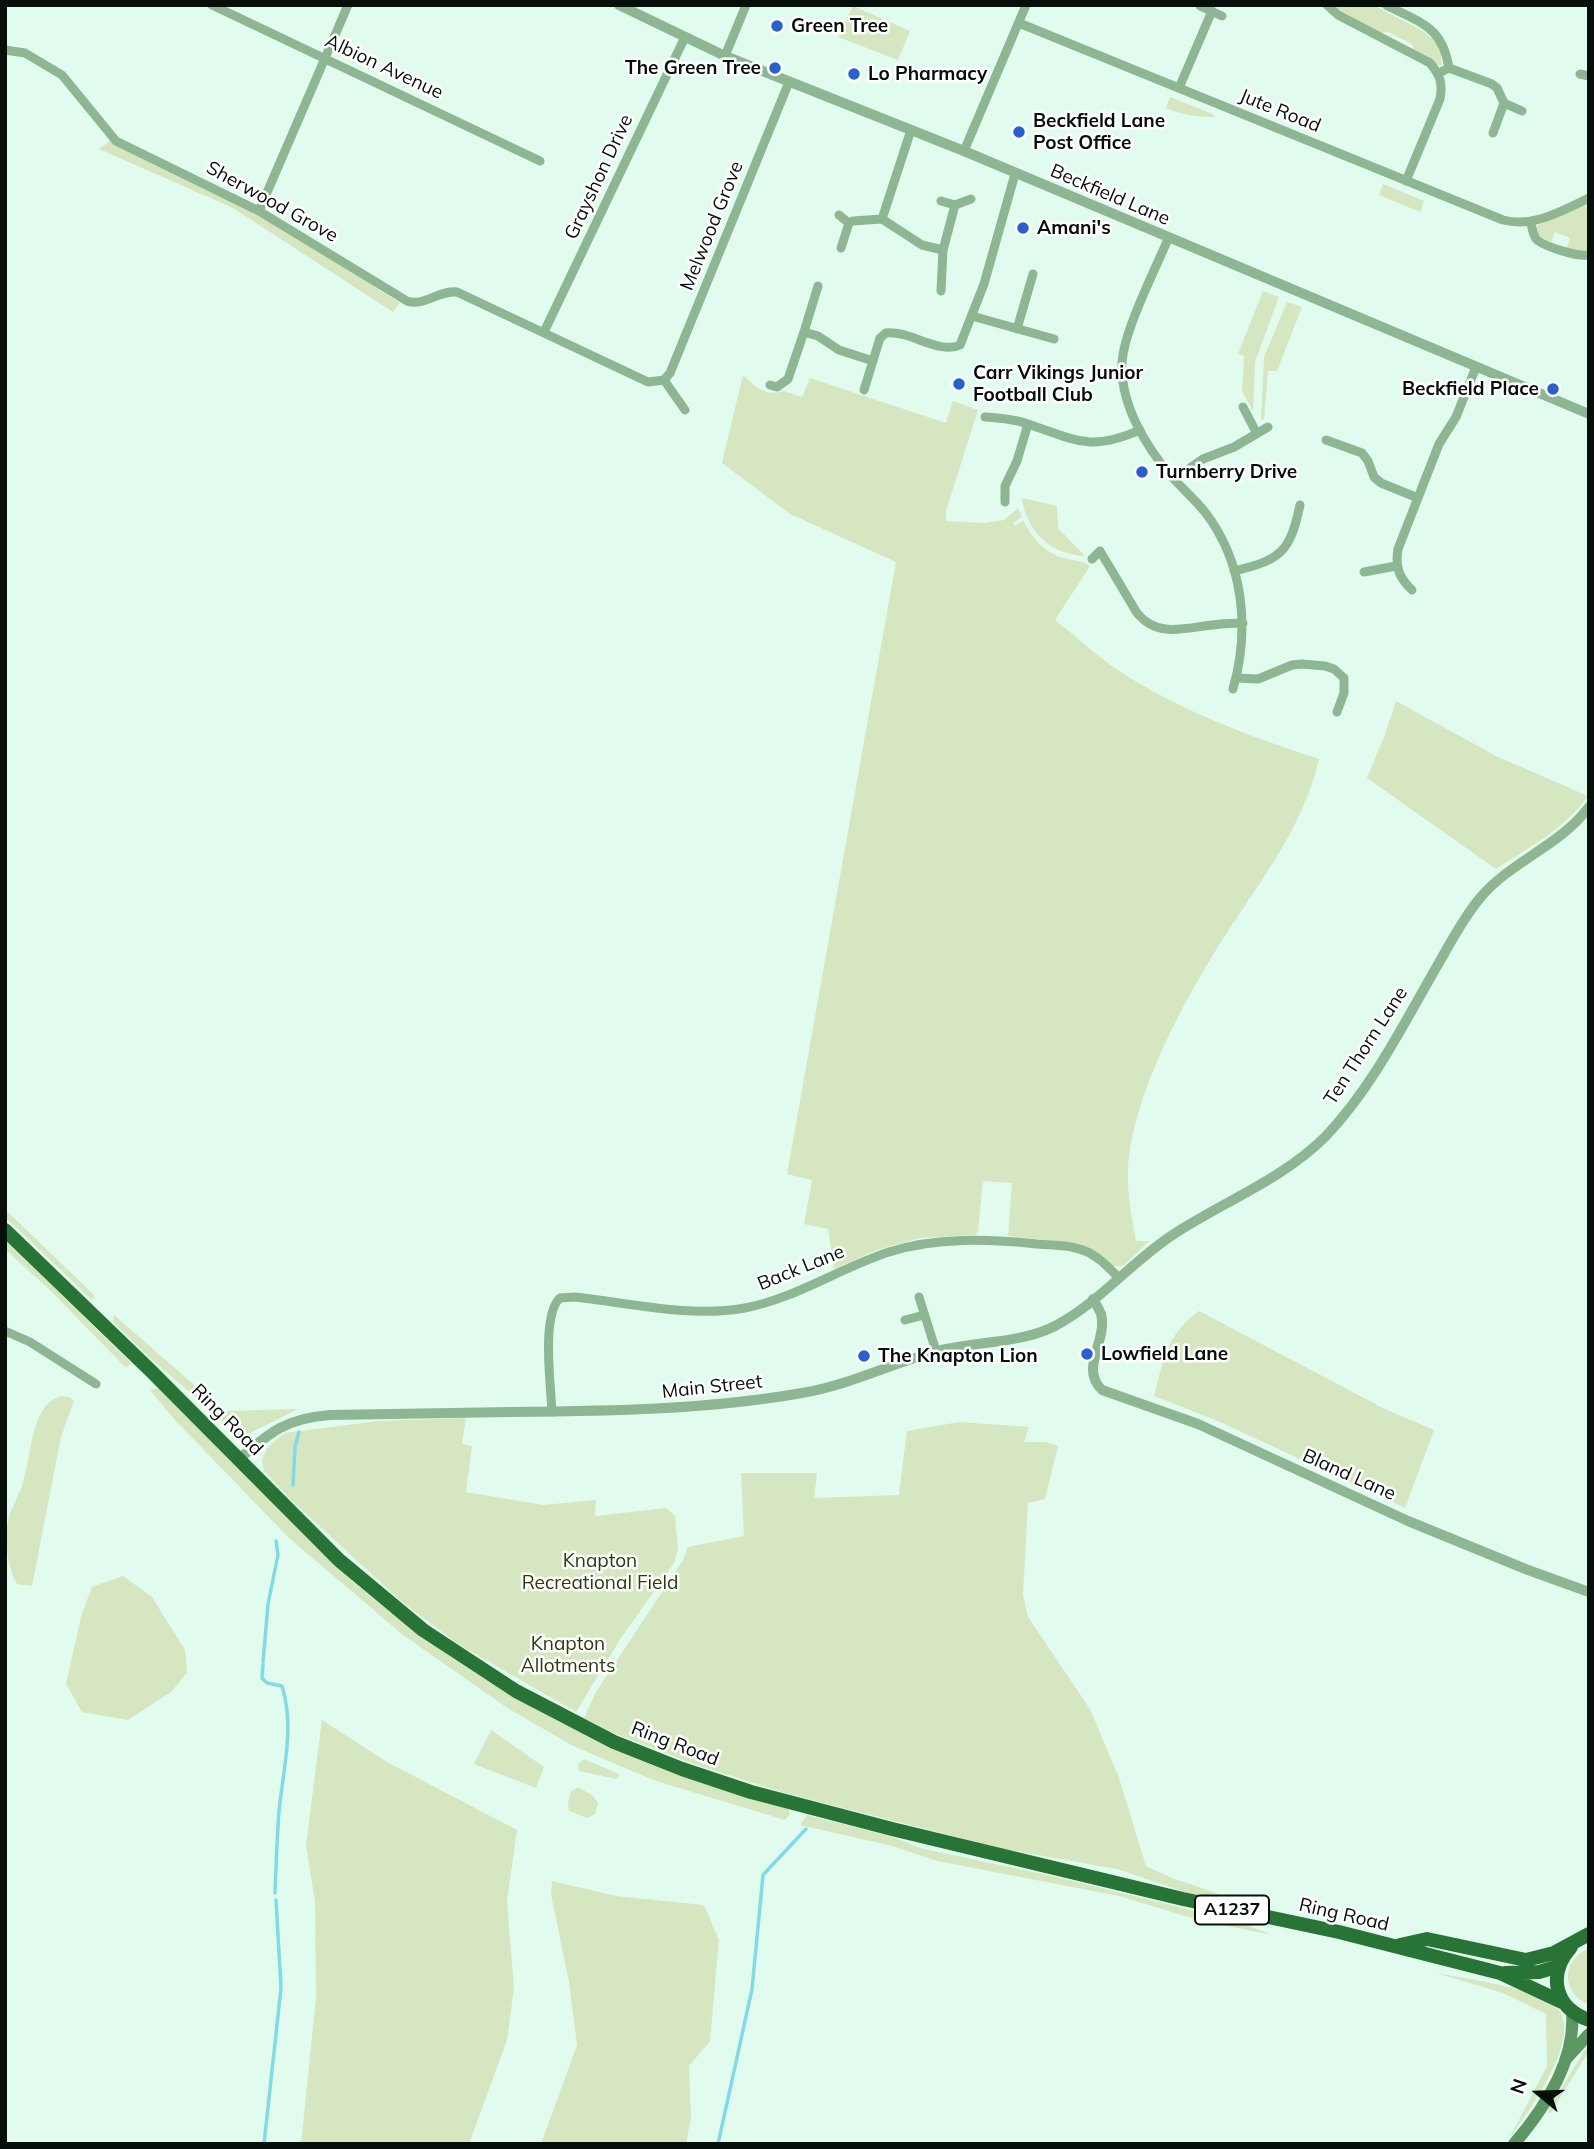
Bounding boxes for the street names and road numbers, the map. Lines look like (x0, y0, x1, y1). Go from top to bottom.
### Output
street label: Albion Avenue (321, 30, 447, 104)
street label: Jute Road (1236, 84, 1324, 138)
street label: Grayshon Drive (560, 111, 638, 243)
street label: Sherwood Grove (202, 156, 342, 248)
street label: Melwood Grove (676, 158, 748, 294)
street label: Beckfield Lane (1047, 160, 1173, 230)
street label: Ten Thorn Lane (1319, 983, 1413, 1109)
street label: Back Lane (754, 1240, 848, 1296)
street label: Main Street (661, 1370, 763, 1404)
street label: Ring Road (186, 1379, 268, 1461)
street label: Bland Lane (1299, 1444, 1399, 1506)
street label: Ring Road (628, 1717, 722, 1771)
street label: Ring Road (1297, 1894, 1391, 1936)
road number: A1237 (1195, 1896, 1269, 1924)

